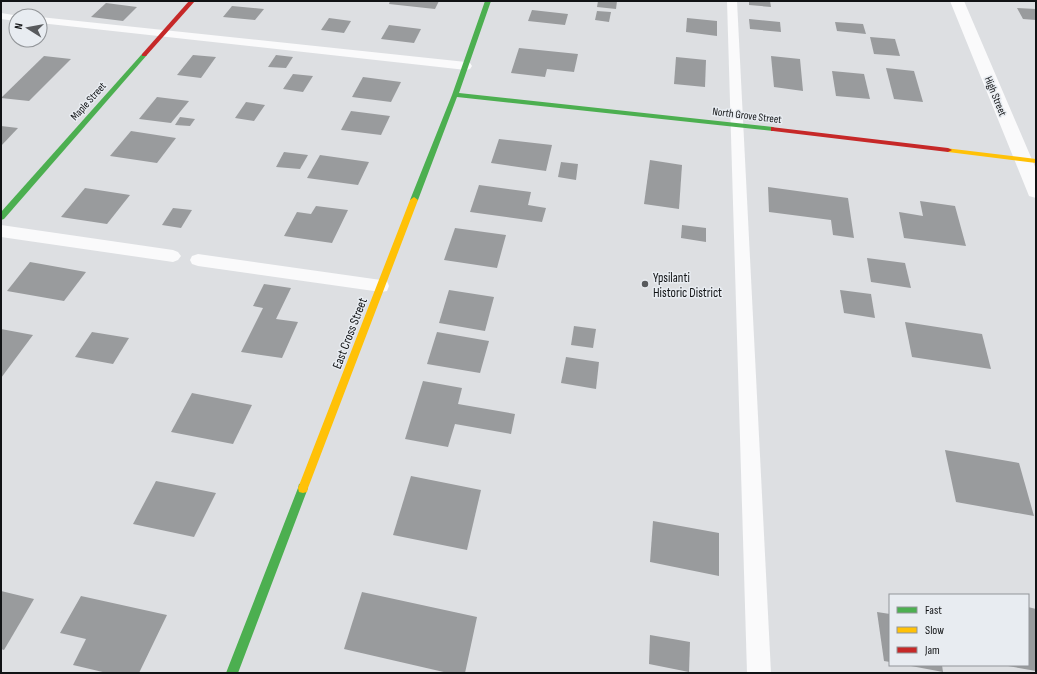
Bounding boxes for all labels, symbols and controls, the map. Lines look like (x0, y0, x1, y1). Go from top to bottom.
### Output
north arrow (8, 8, 48, 48)
text: N (12, 22, 26, 30)
street label: High Street (982, 74, 1010, 119)
street label: Maple Street (68, 79, 109, 123)
street label: North Grove Street (712, 105, 783, 126)
place label: Ypsilanti Historic District (653, 270, 722, 301)
marker: Ypsilanti Historic District (640, 279, 650, 289)
street label: East Cross Street (329, 296, 371, 371)
legend (889, 594, 1029, 666)
text: Fast (925, 603, 942, 618)
text: Slow (925, 623, 944, 638)
text: Jam (924, 643, 940, 658)

